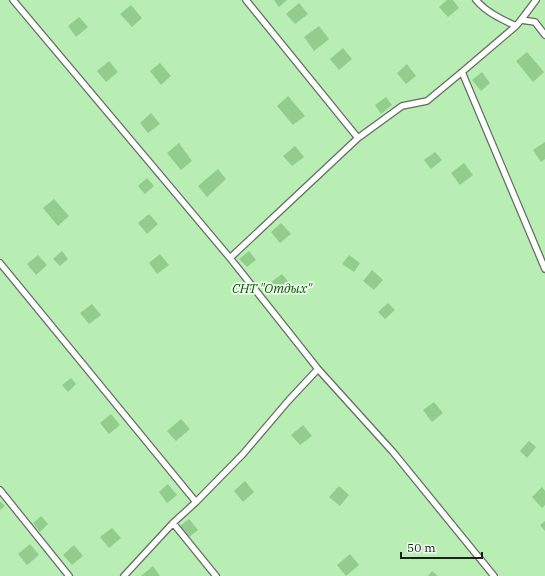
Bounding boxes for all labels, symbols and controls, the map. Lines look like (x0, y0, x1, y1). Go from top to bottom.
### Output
park label: СНТ "Отдых" (232, 280, 313, 297)
scale bar (401, 534, 482, 560)
text: 50 m (407, 540, 436, 555)

